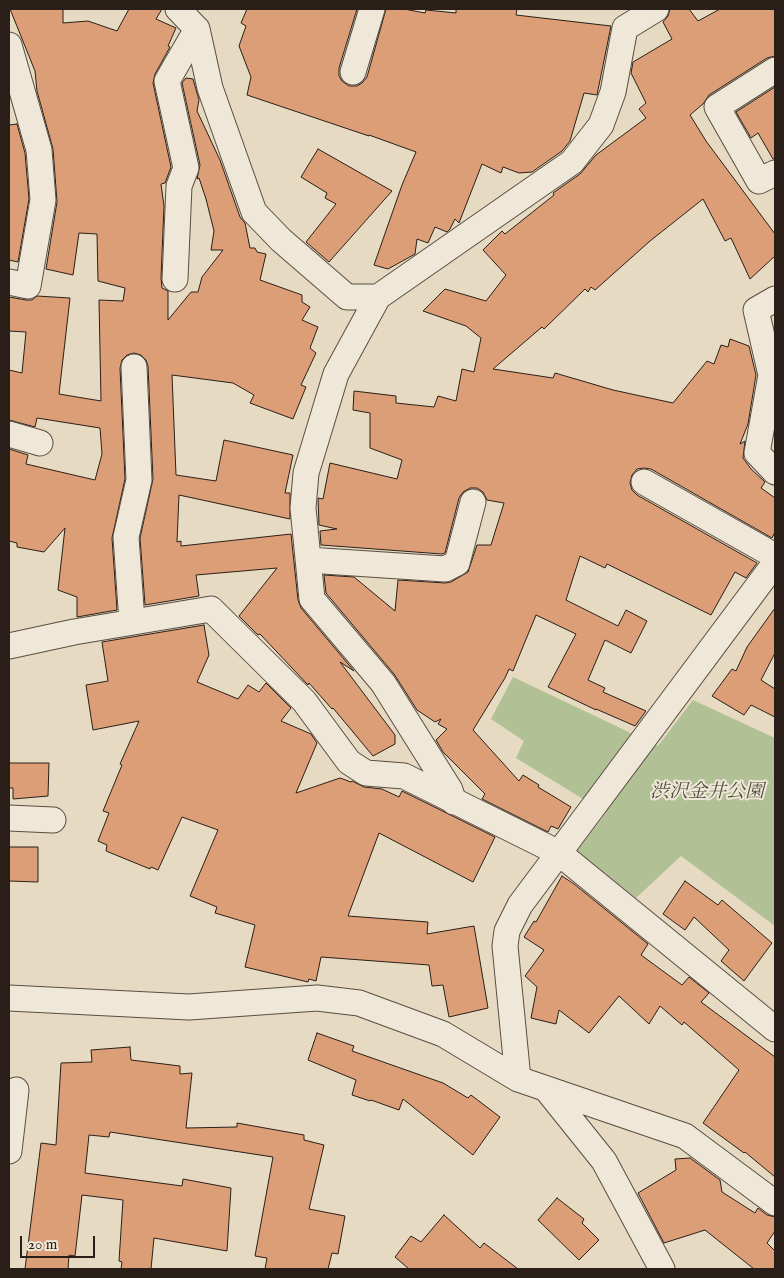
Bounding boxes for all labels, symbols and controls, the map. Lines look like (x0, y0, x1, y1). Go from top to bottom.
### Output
park label: 渋沢金井公園 (650, 782, 764, 804)
scale bar (22, 1226, 98, 1258)
text: 20 m (28, 1235, 57, 1254)

